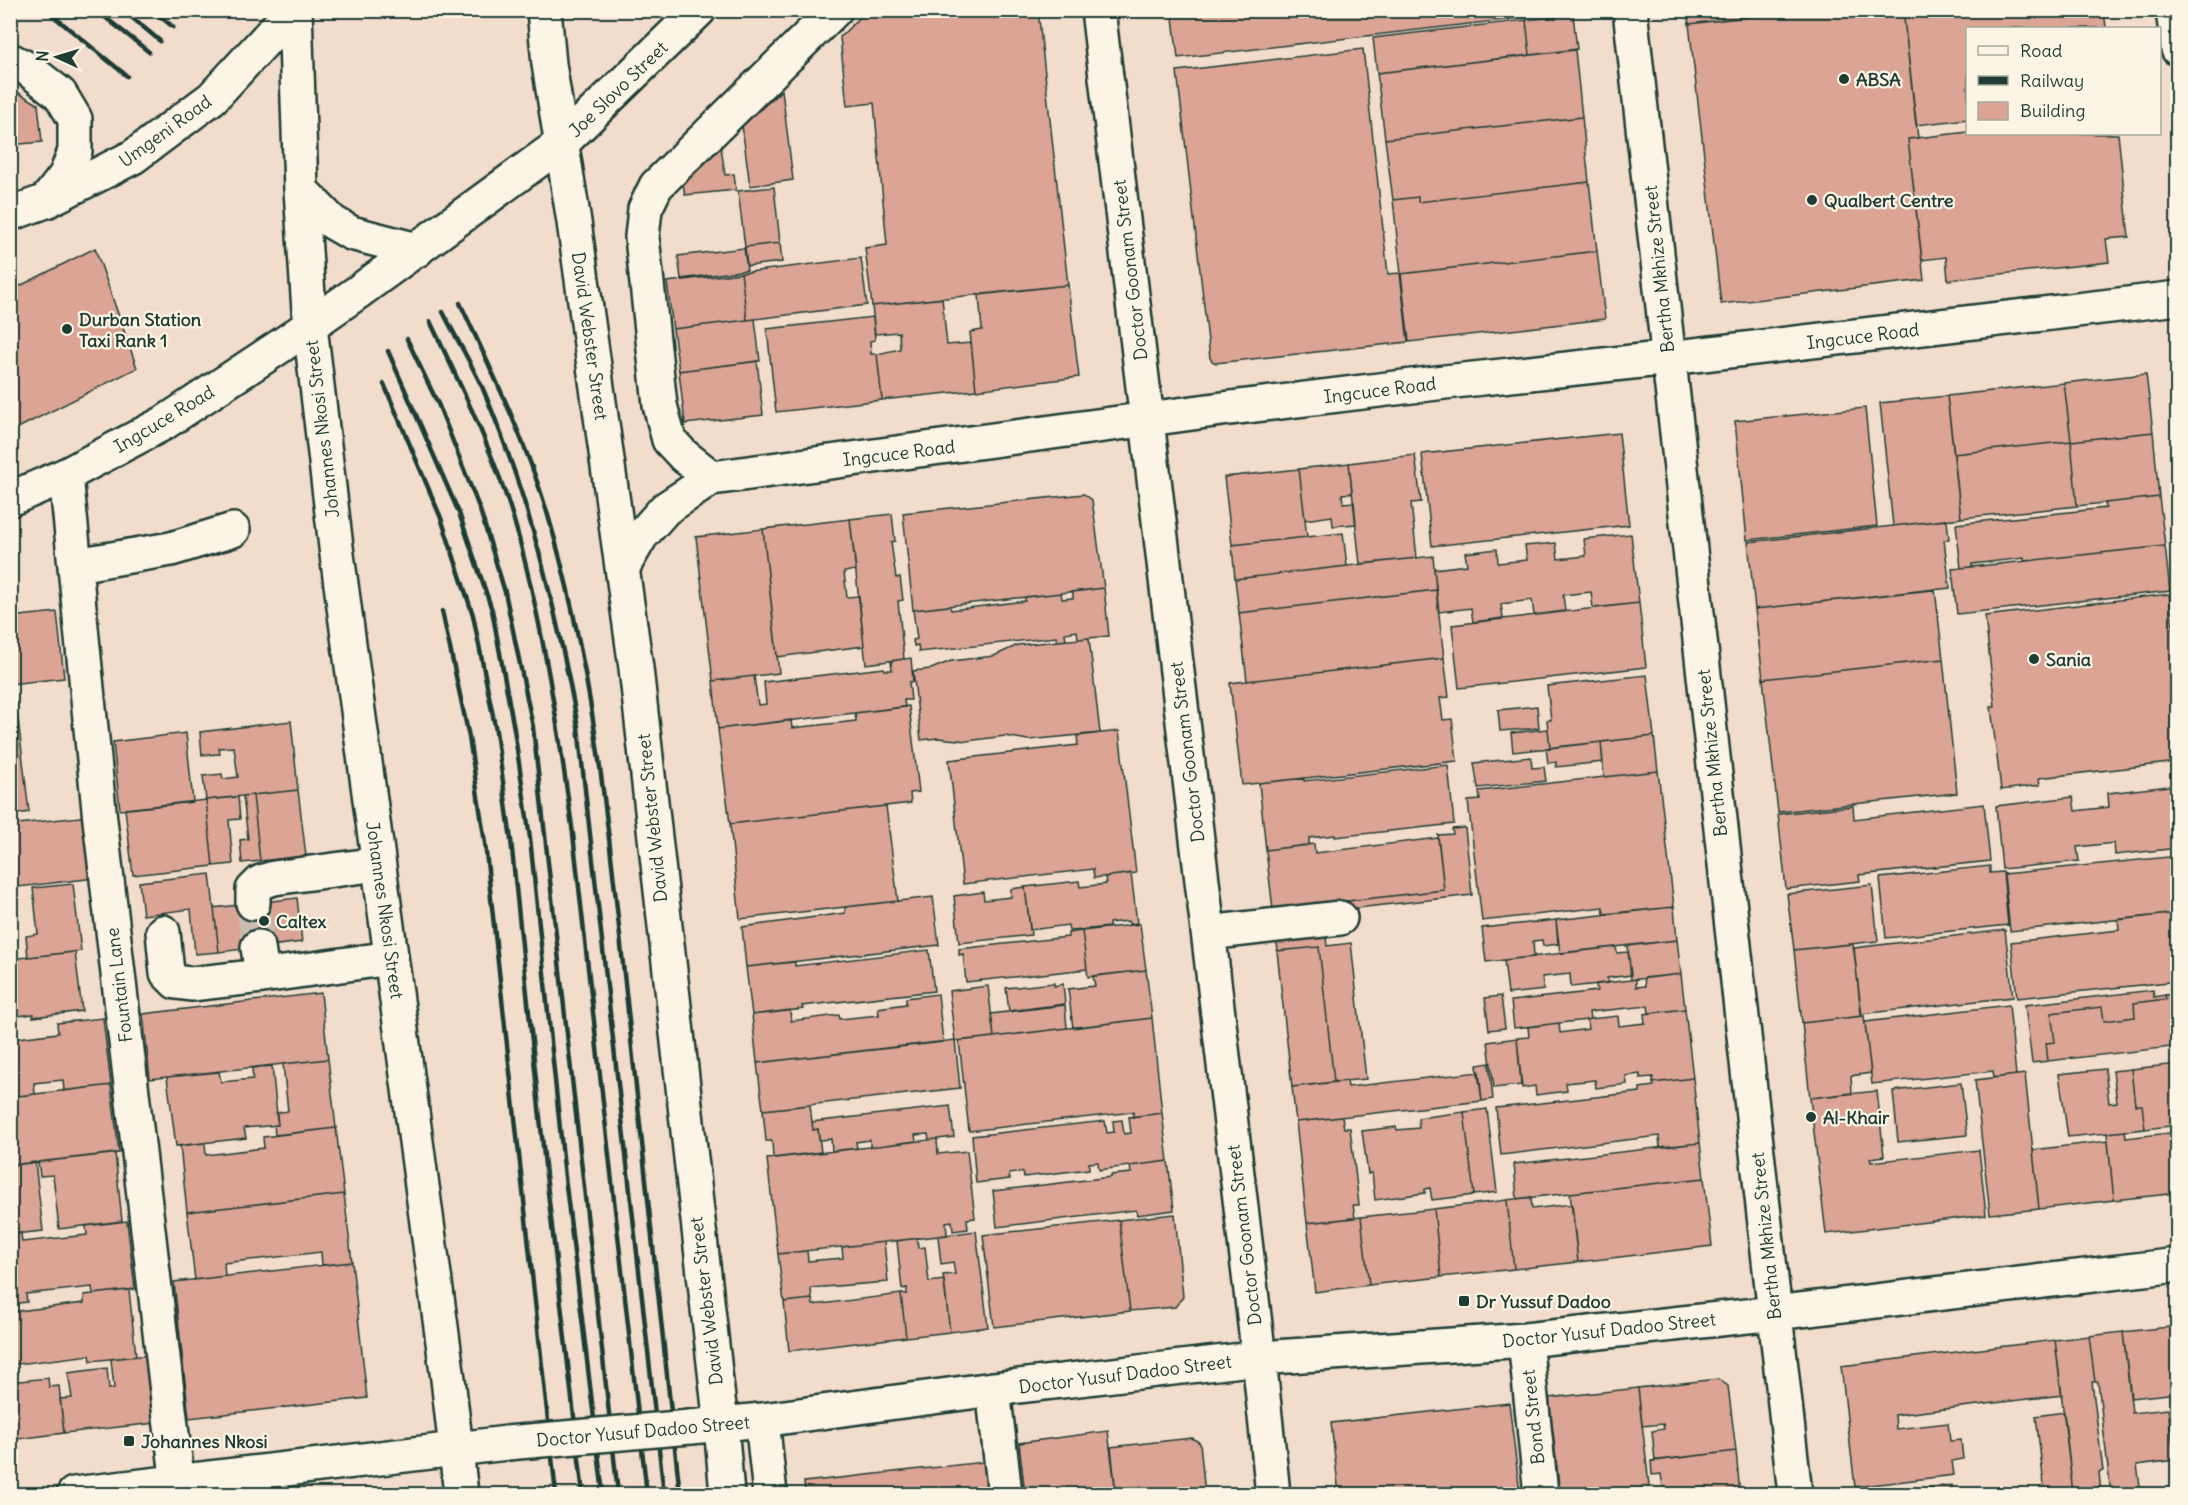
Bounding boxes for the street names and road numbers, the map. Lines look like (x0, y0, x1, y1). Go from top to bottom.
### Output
street label: Joe Slovo Street (564, 36, 672, 142)
street label: Umgeni Road (114, 90, 216, 172)
street label: Doctor Goonam Street (1108, 178, 1152, 362)
street label: Bertha Mkhize Street (1639, 184, 1679, 354)
street label: David Webster Street (567, 251, 613, 421)
street label: Ingcuce Road (1806, 318, 1921, 354)
street label: Johannes Nkosi Street (300, 339, 344, 519)
street label: Ingcuce Road (1323, 372, 1438, 408)
street label: Ingcuce Road (110, 380, 219, 458)
street label: Ingcuce Road (842, 435, 957, 471)
street label: Doctor Goonam Street (1165, 660, 1209, 844)
street label: Bertha Mkhize Street (1692, 668, 1732, 838)
street label: David Webster Street (632, 733, 672, 903)
street label: Johannes Nkosi Street (361, 820, 409, 1000)
street label: Fountain Lane (101, 926, 137, 1044)
street label: Doctor Goonam Street (1222, 1143, 1266, 1327)
street label: Bertha Mkhize Street (1746, 1151, 1786, 1321)
street label: David Webster Street (684, 1216, 728, 1386)
street label: Doctor Yusuf Dadoo Street (1501, 1307, 1717, 1353)
street label: Doctor Yusuf Dadoo Street (1017, 1350, 1233, 1398)
street label: Bond Street (1517, 1368, 1549, 1466)
street label: Doctor Yusuf Dadoo Street (535, 1410, 751, 1452)

